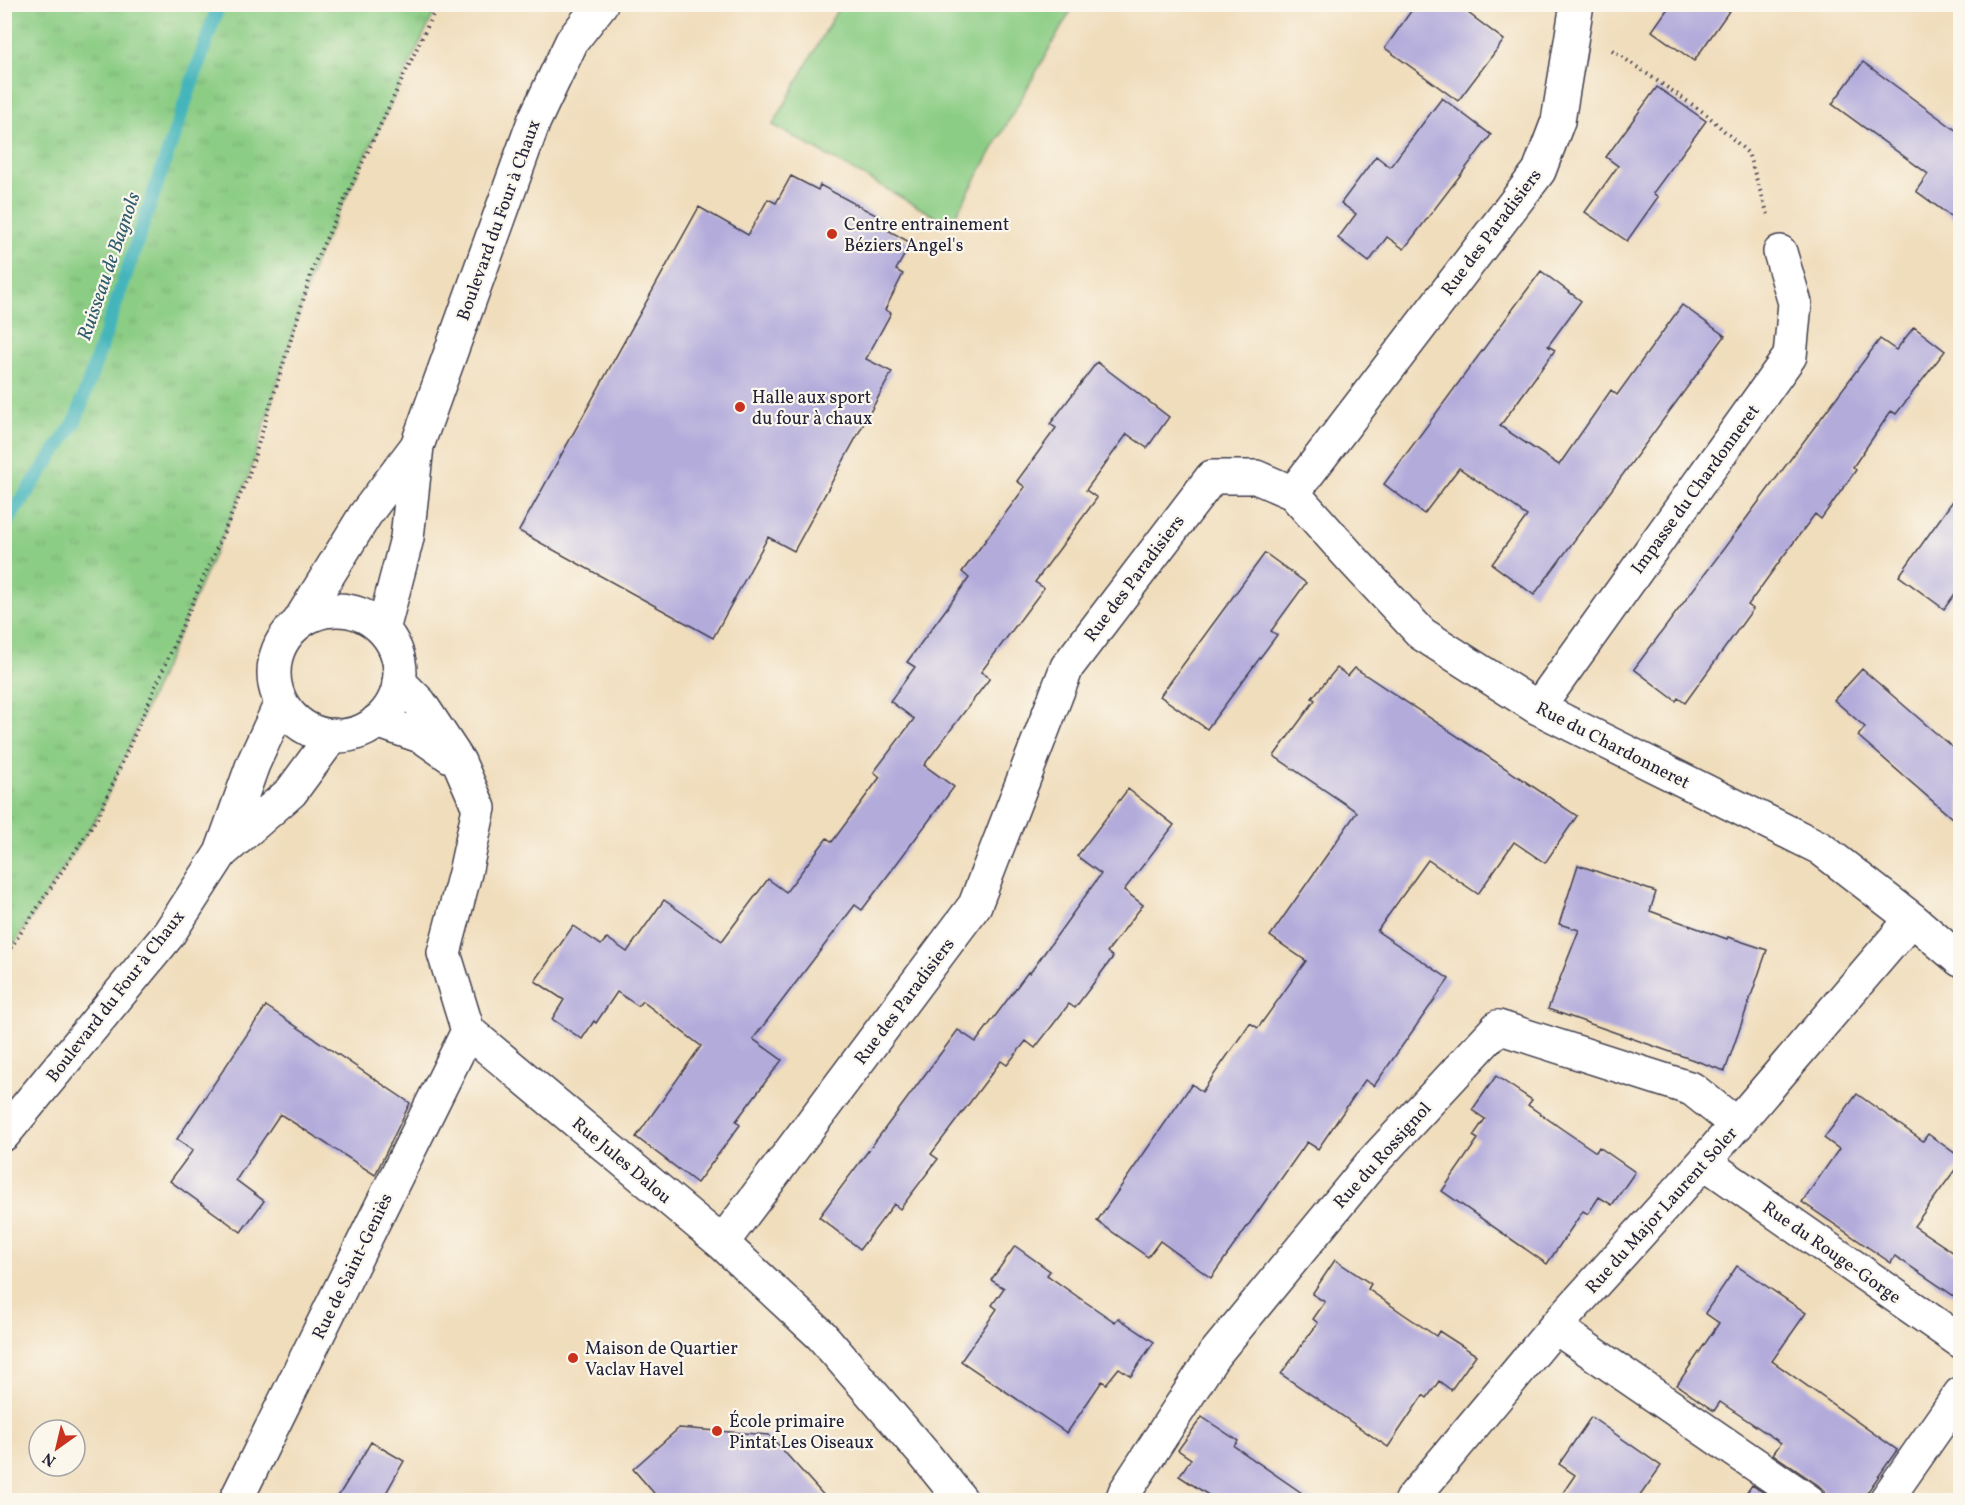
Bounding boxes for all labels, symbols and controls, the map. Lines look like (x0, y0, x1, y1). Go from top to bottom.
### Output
street label: Boulevard du Four à Chaux (451, 117, 547, 324)
street label: Rue des Paradisiers (1436, 164, 1548, 302)
water label: Ruisseau de Bagnols (71, 188, 149, 345)
place label: Centre entrainement Béziers Angel's (844, 213, 1009, 259)
marker: Centre entrainement Béziers Angel's (825, 227, 839, 241)
place label: Halle aux sport du four à chaux (752, 386, 872, 432)
marker: Halle aux sport du four à chaux (733, 400, 747, 414)
street label: Impasse du Chardonneret (1626, 400, 1766, 580)
street label: Rue des Paradisiers (1079, 510, 1191, 648)
street label: Rue du Chardonneret (1531, 697, 1694, 796)
street label: Boulevard du Four à Chaux (41, 906, 191, 1088)
street label: Rue des Paradisiers (849, 933, 961, 1071)
street label: Rue du Rossignol (1328, 1097, 1438, 1215)
street label: Rue Jules Dalou (566, 1112, 676, 1210)
street label: Rue du Major Laurent Soler (1580, 1122, 1744, 1300)
street label: Rue de Saint-Geniès (307, 1189, 400, 1344)
street label: Rue du Rouge-Gorge (1757, 1196, 1905, 1310)
place label: Maison de Quartier Vaclav Havel (585, 1337, 738, 1383)
marker: Maison de Quartier Vaclav Havel (566, 1351, 580, 1365)
place label: École primaire Pintat Les Oiseaux (729, 1410, 874, 1456)
north arrow (27, 1418, 87, 1478)
marker: École primaire Pintat Les Oiseaux (710, 1424, 724, 1438)
text: N (38, 1446, 61, 1471)

